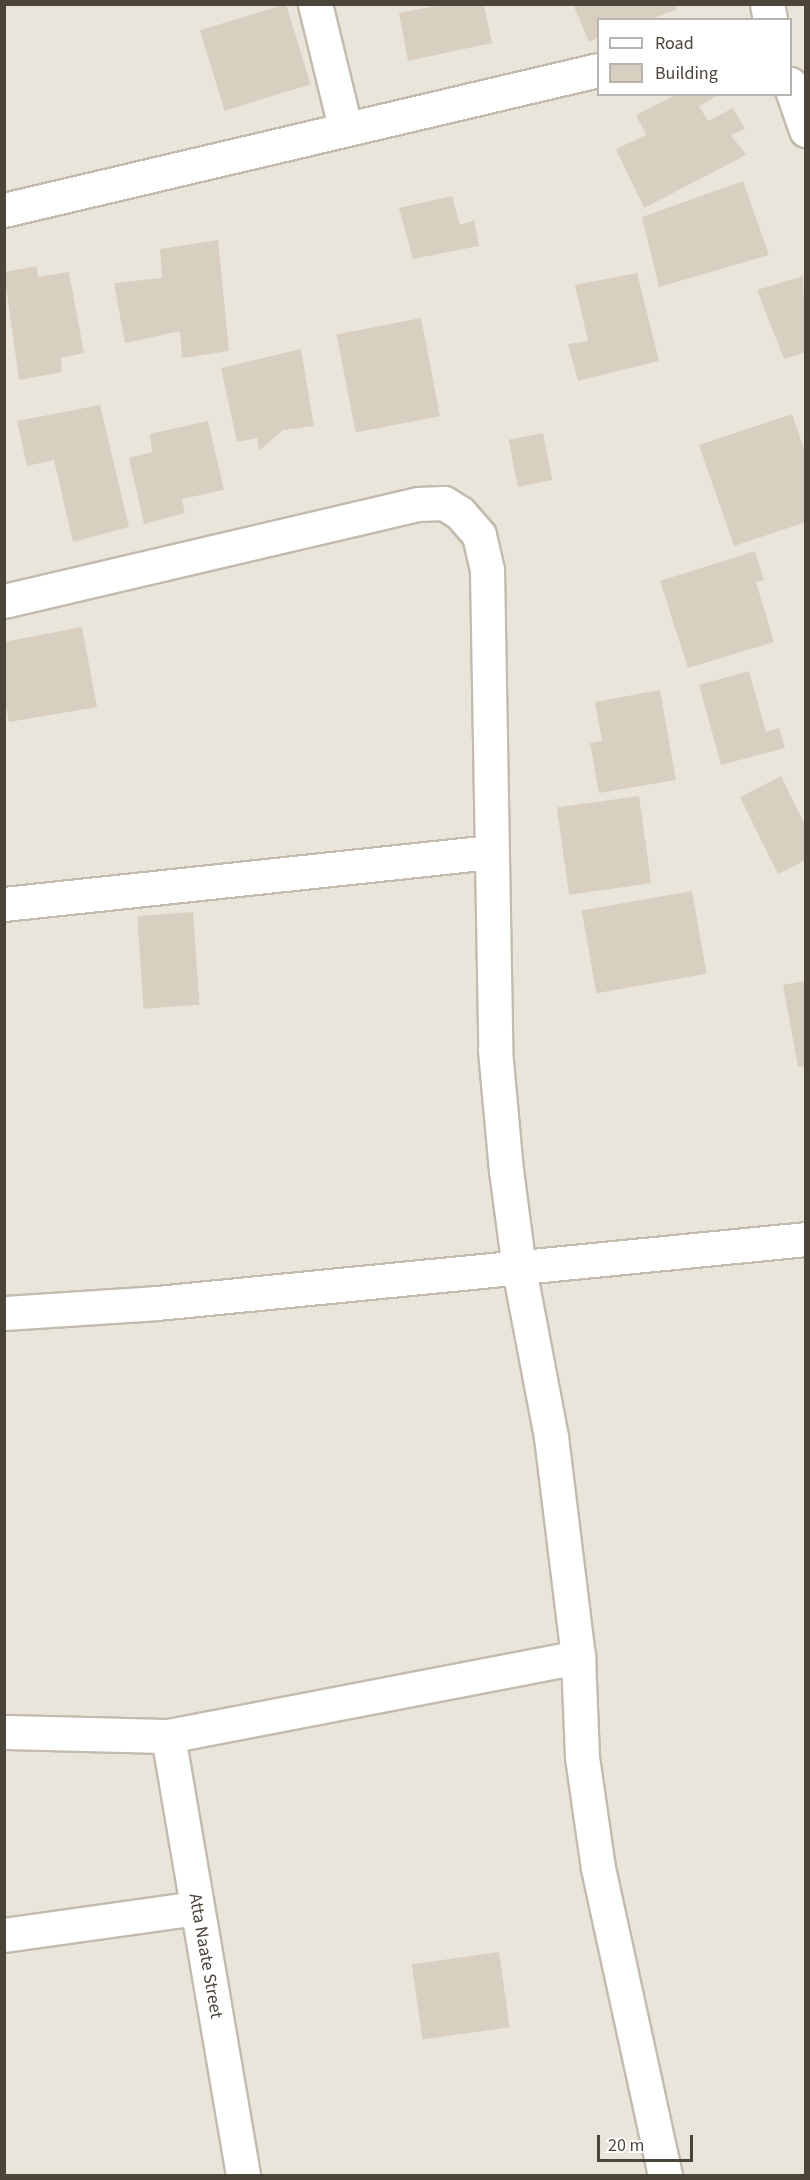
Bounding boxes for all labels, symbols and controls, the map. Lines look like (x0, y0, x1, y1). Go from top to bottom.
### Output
legend (597, 18, 792, 96)
text: Road (655, 31, 694, 56)
text: Building (655, 61, 718, 86)
street label: Atta Naate Street (183, 1892, 227, 2020)
scale bar (600, 2123, 696, 2161)
text: 20 m (608, 2133, 644, 2158)

